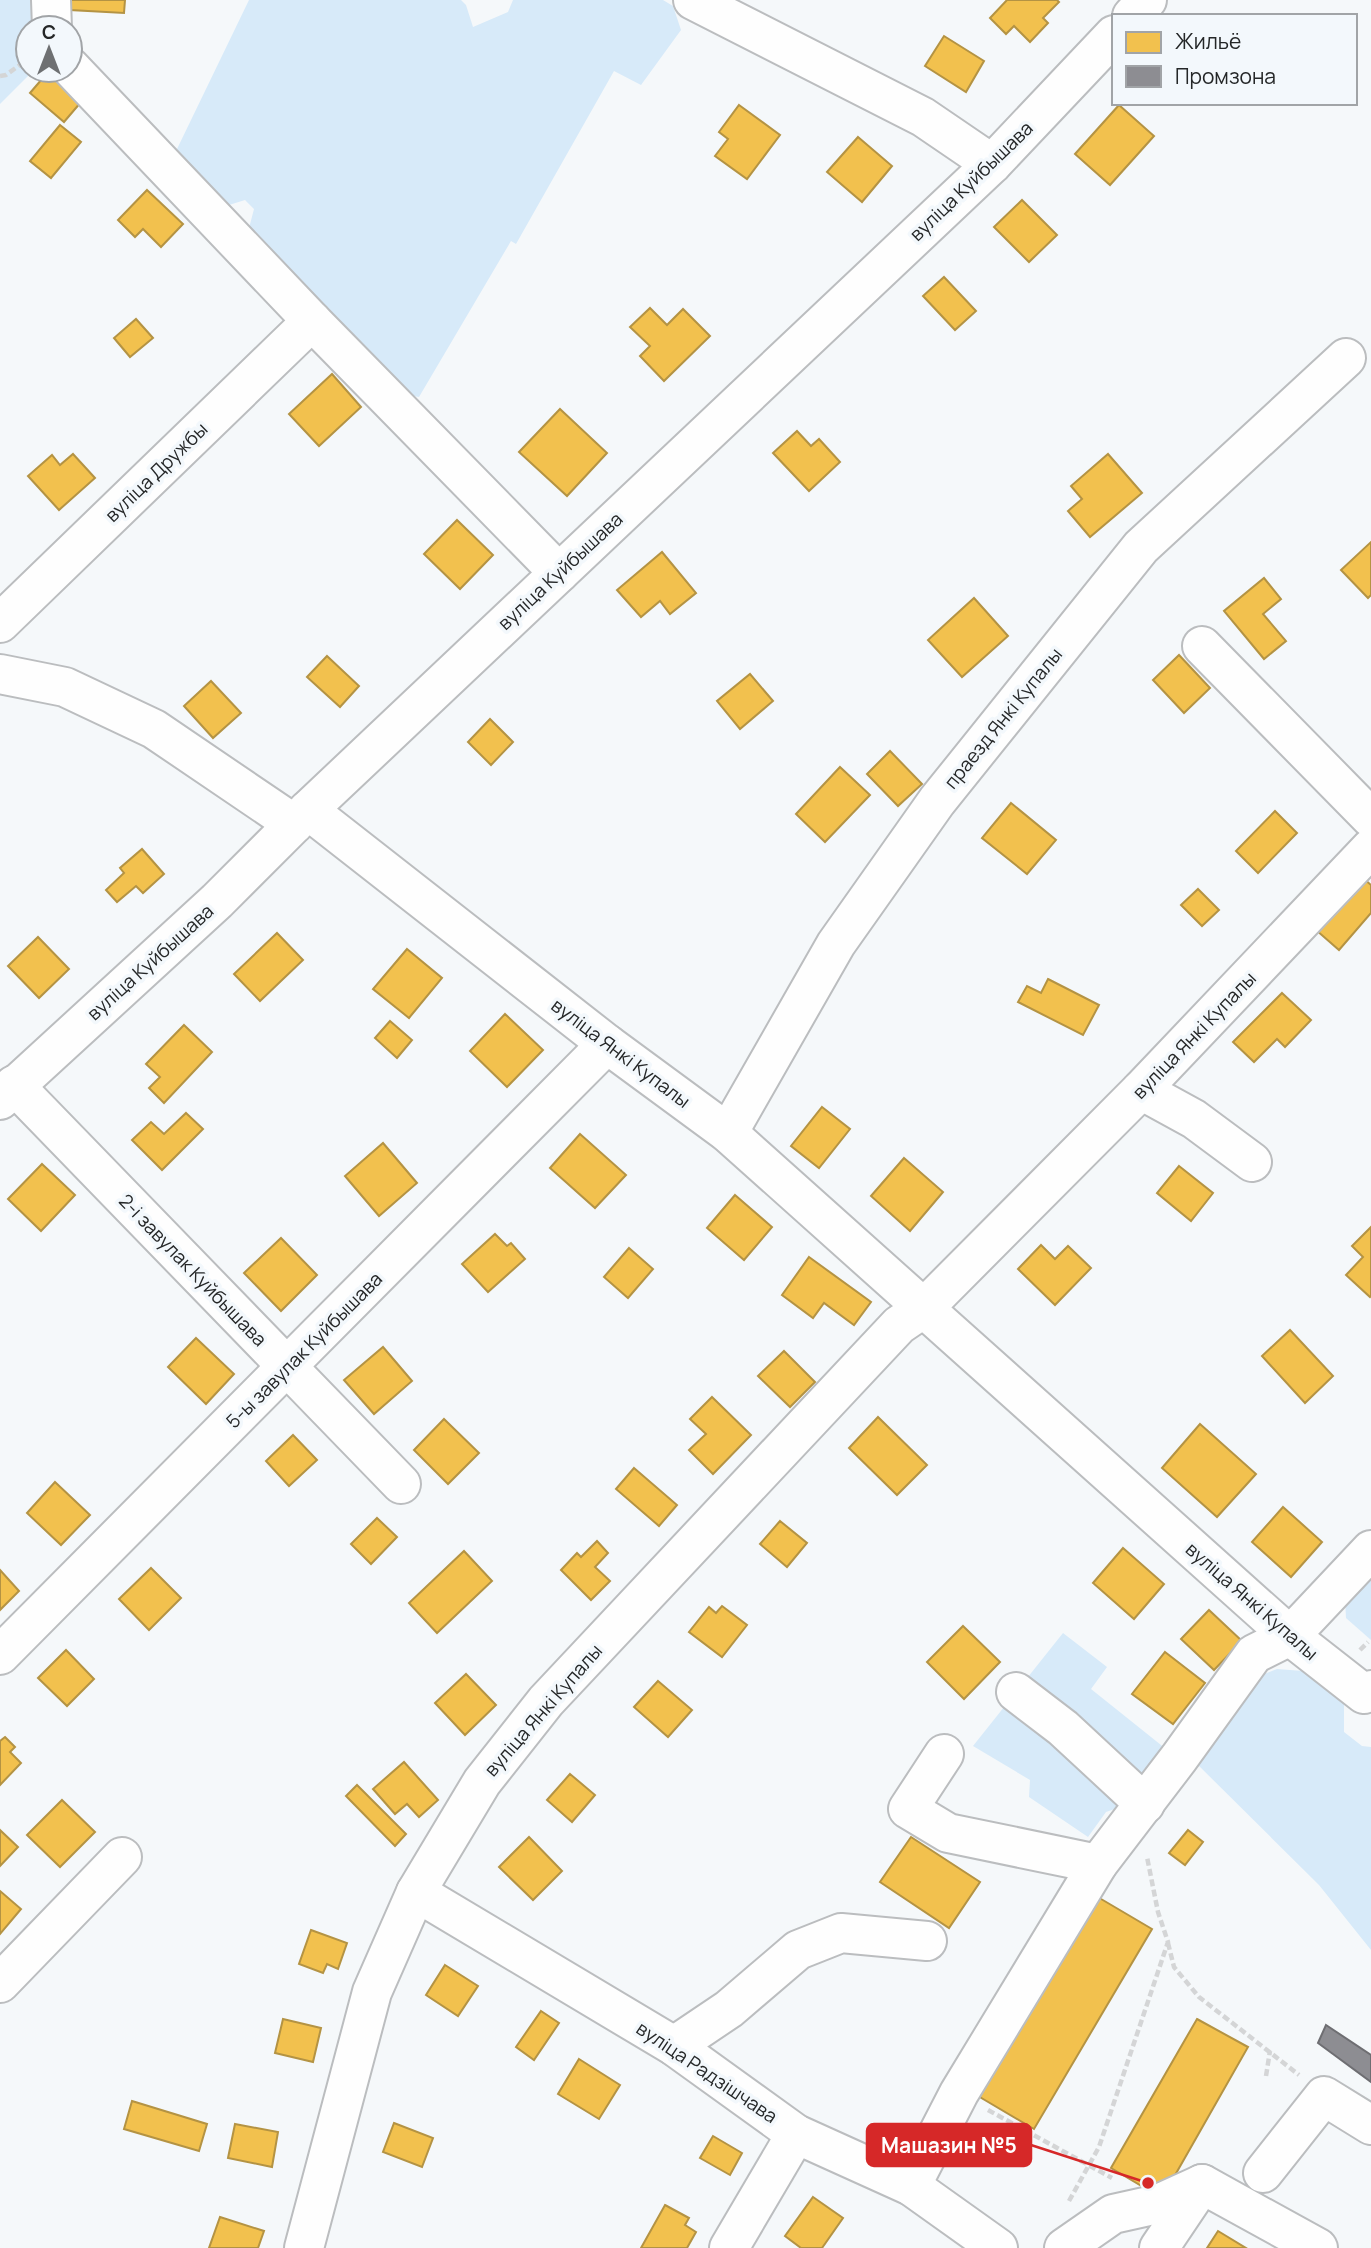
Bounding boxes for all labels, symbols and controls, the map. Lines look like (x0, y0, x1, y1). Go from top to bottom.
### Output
north arrow (14, 14, 84, 84)
legend (1112, 14, 1357, 105)
text: С (42, 19, 56, 45)
text: Жильё (1175, 27, 1241, 55)
text: Промзона (1175, 62, 1276, 90)
street label: вуліца Куйбышава (904, 115, 1038, 247)
street label: вуліца Дружбы (99, 416, 213, 528)
street label: вуліца Куйбышава (492, 506, 628, 636)
street label: праезд Янкі Купалы (938, 642, 1068, 794)
street label: вуліца Куйбышава (81, 898, 219, 1026)
street label: вуліца Янкі Купалы (1126, 966, 1262, 1104)
street label: вуліца Янкі Купалы (546, 992, 696, 1114)
street label: 2-і завулак Куйбышава (113, 1188, 273, 1352)
street label: 5-ы завулак Куйбышава (220, 1266, 388, 1434)
street label: вуліца Янкі Купалы (1180, 1536, 1324, 1666)
street label: вуліца Янкі Купалы (478, 1638, 608, 1782)
street label: вуліца Радзішчава (631, 2015, 783, 2129)
callout: Машазин №5 (867, 2124, 1031, 2166)
text: Машазин №5 (881, 2131, 1017, 2159)

